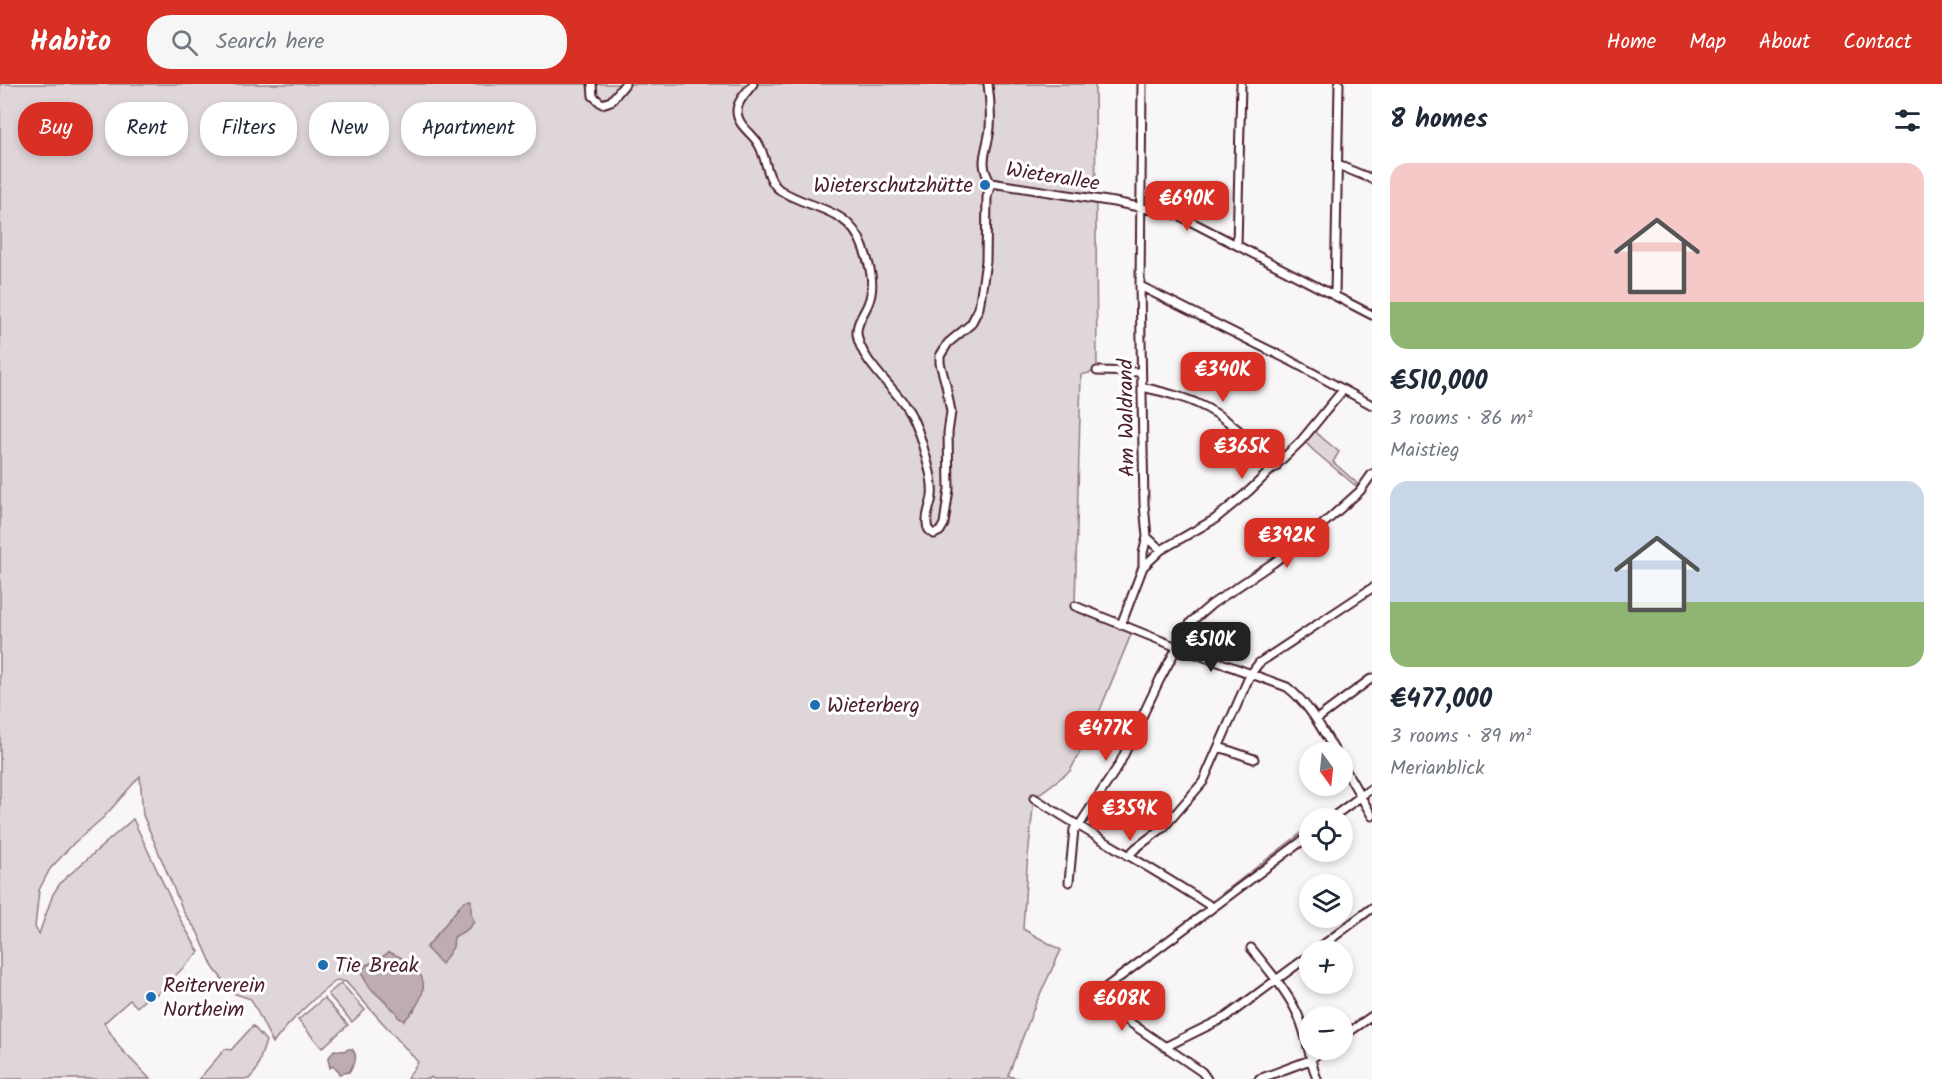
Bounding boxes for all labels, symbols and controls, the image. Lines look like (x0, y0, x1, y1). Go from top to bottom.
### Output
search box (147, 15, 567, 69)
text: Habito (30, 20, 111, 65)
text: Search here (216, 25, 325, 60)
icon: search (168, 26, 201, 59)
text: Home (1607, 26, 1656, 59)
text: Map (1689, 26, 1726, 59)
text: About (1759, 26, 1810, 59)
text: Contact (1843, 26, 1912, 59)
text: 8 homes (1390, 99, 1488, 141)
chip: Buy (18, 102, 93, 156)
chip: Rent (105, 102, 188, 156)
chip: Filters (200, 102, 297, 156)
chip: New (309, 102, 389, 156)
chip: Apartment (401, 102, 536, 156)
icon: filters (1891, 104, 1924, 137)
street label: Wieterallee (1004, 154, 1103, 201)
place label: Wieterschutzhütte (814, 170, 974, 203)
marker: Wieterschutzhütte (978, 178, 992, 192)
pin: €690K (1145, 181, 1229, 232)
text: €690K (1159, 184, 1215, 216)
icon: home (1603, 202, 1711, 310)
pin: €340K (1181, 352, 1265, 403)
text: €340K (1195, 355, 1251, 387)
street label: Am Waldrand (1110, 358, 1145, 477)
text: €510,000 (1390, 361, 1488, 403)
text: 3 rooms · 86 m² (1390, 403, 1533, 435)
pin: €365K (1200, 429, 1284, 480)
text: €365K (1214, 432, 1270, 464)
text: Maistieg (1390, 435, 1459, 467)
pin: €392K (1245, 518, 1329, 569)
icon: home (1603, 520, 1711, 628)
text: €392K (1258, 521, 1316, 553)
pin: €510K (1169, 622, 1253, 673)
text: €510K (1185, 625, 1237, 657)
text: €477,000 (1390, 679, 1492, 721)
place label: Wieterberg (827, 690, 920, 723)
marker: Wieterberg (808, 698, 822, 712)
pin: €477K (1064, 711, 1148, 762)
text: €477K (1079, 714, 1133, 746)
text: 3 rooms · 89 m² (1390, 721, 1531, 753)
north arrow (1299, 742, 1353, 796)
map controls (1299, 742, 1353, 1060)
text: Merianblick (1390, 753, 1485, 785)
pin: €359K (1088, 791, 1172, 842)
text: €359K (1102, 794, 1158, 826)
button: locate (1299, 808, 1353, 862)
button: layers (1299, 874, 1353, 928)
button: + (1299, 940, 1353, 994)
place label: Tie Break (335, 950, 419, 983)
marker: Tie Break (316, 958, 330, 972)
place label: Reiterverein Northeim (163, 970, 265, 1027)
pin: €608K (1080, 981, 1164, 1032)
text: €608K (1093, 984, 1151, 1016)
marker: Reiterverein Northeim (144, 990, 158, 1004)
button: − (1299, 1006, 1353, 1060)

